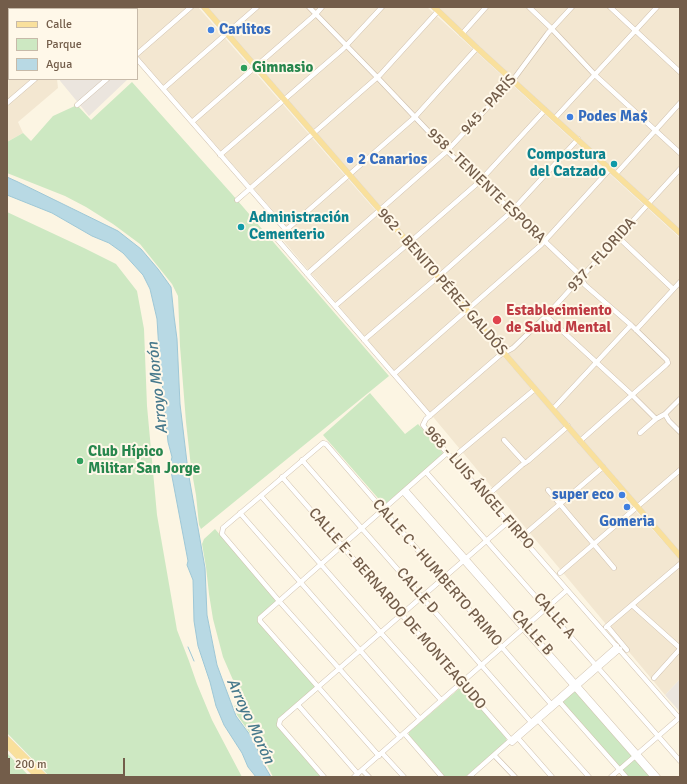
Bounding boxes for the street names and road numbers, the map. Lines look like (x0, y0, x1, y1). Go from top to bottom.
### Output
street label: 945 - PARÍS (457, 71, 521, 139)
street label: 958 - TENIENTE ESPORA (423, 125, 549, 247)
street label: 962 - BENITO PÉREZ GALDÓS (373, 205, 511, 359)
street label: 937 - FLORIDA (564, 214, 640, 296)
street label: 968 - LUIS ÁNGEL FIRPO (420, 423, 538, 553)
street label: CALLE C - HUMBERTO PRIMO (368, 496, 506, 650)
street label: CALLE E - BERNARDO DE MONTEAGUDO (304, 504, 490, 714)
street label: CALLE D (392, 564, 442, 618)
street label: CALLE A (529, 590, 579, 642)
street label: CALLE B (507, 607, 557, 659)

